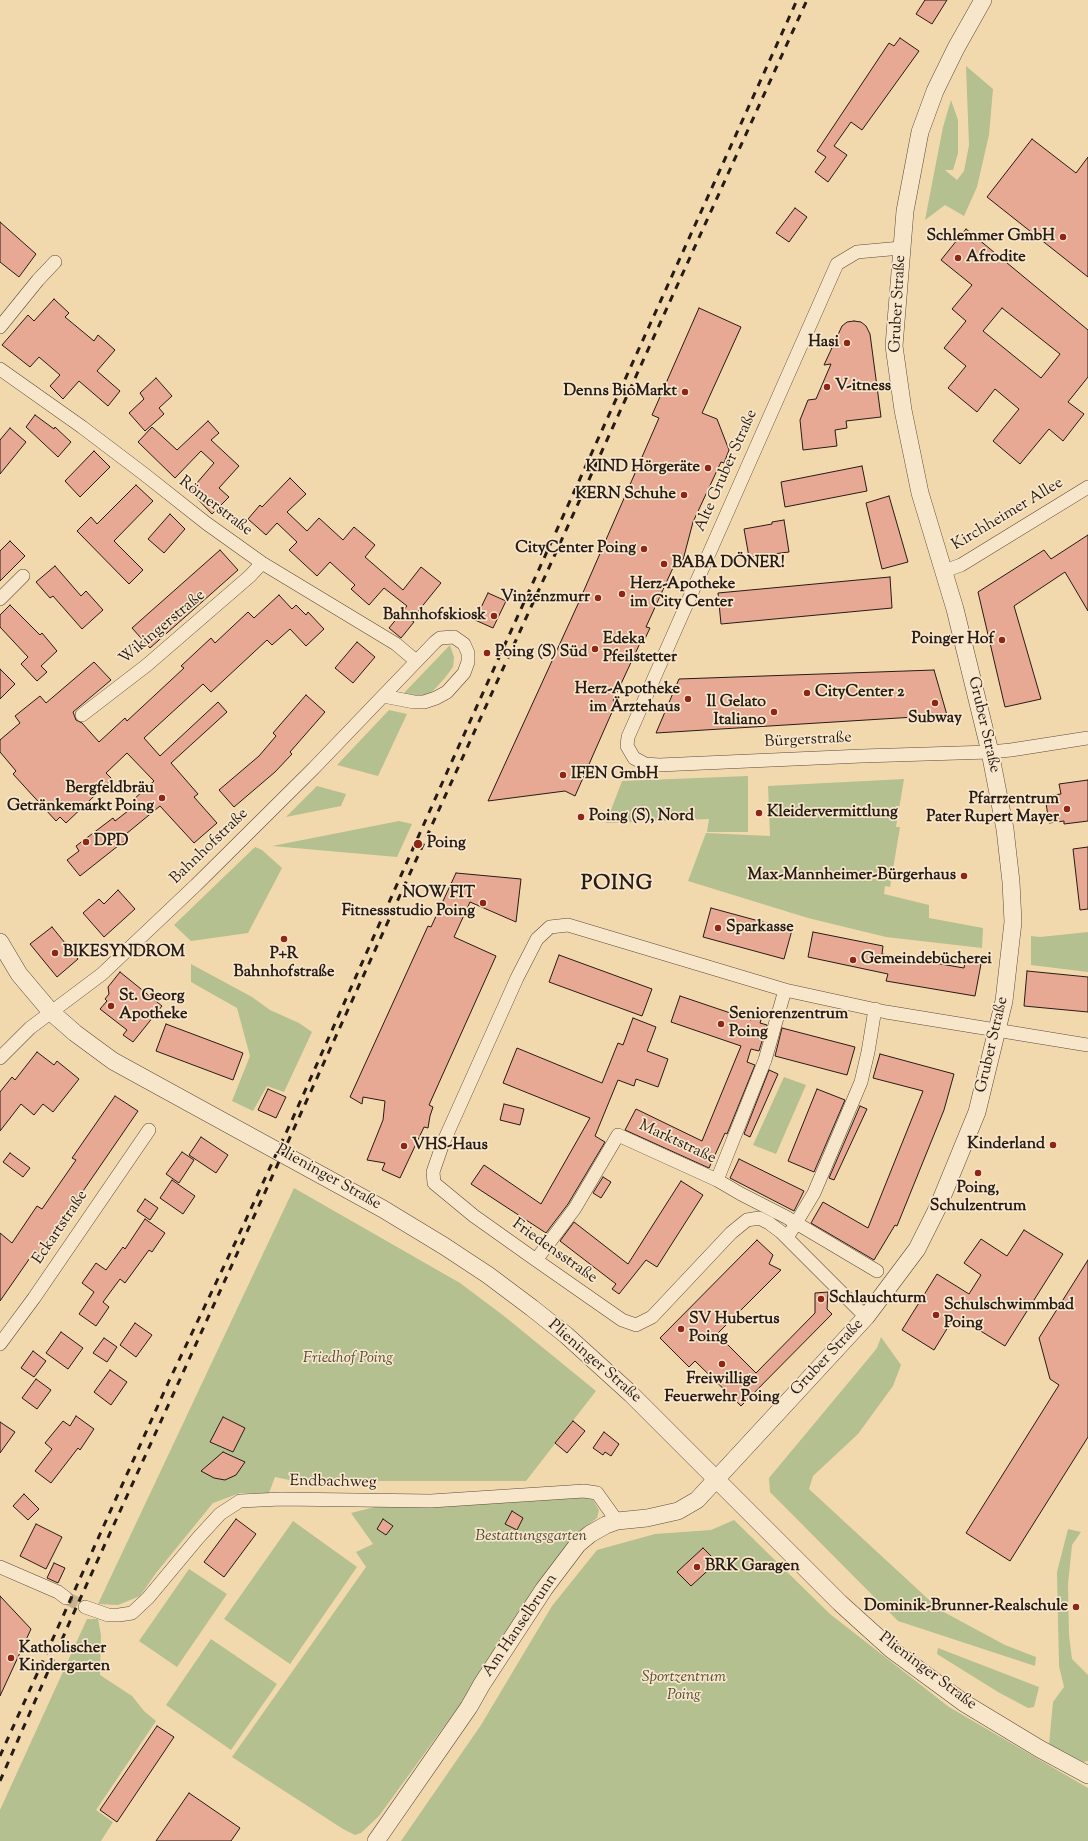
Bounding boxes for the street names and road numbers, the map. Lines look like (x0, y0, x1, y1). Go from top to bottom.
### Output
street label: Gruber Straße (887, 255, 911, 353)
street label: Alte Gruber Straße (691, 407, 763, 535)
street label: Römerstraße (174, 473, 256, 541)
street label: Kirchheimer Allee (949, 474, 1067, 556)
street label: Wikingerstraße (116, 587, 210, 669)
street label: Gruber Straße (963, 675, 1003, 775)
street label: Bürgerstraße (764, 729, 852, 753)
street label: Bahnhofstraße (167, 805, 253, 889)
street label: Gruber Straße (973, 995, 1013, 1095)
street label: Marktstraße (635, 1117, 719, 1169)
street label: Plieninger Straße (272, 1141, 384, 1215)
street label: Eckartstraße (29, 1187, 93, 1269)
street label: Friedensstraße (508, 1216, 600, 1288)
street label: Plieninger Straße (543, 1316, 645, 1408)
street label: Gruber Straße (788, 1316, 868, 1400)
street label: Endbachweg (289, 1473, 377, 1493)
street label: Am Hanselbrunn (479, 1571, 563, 1681)
street label: Plieninger Straße (874, 1629, 980, 1715)

